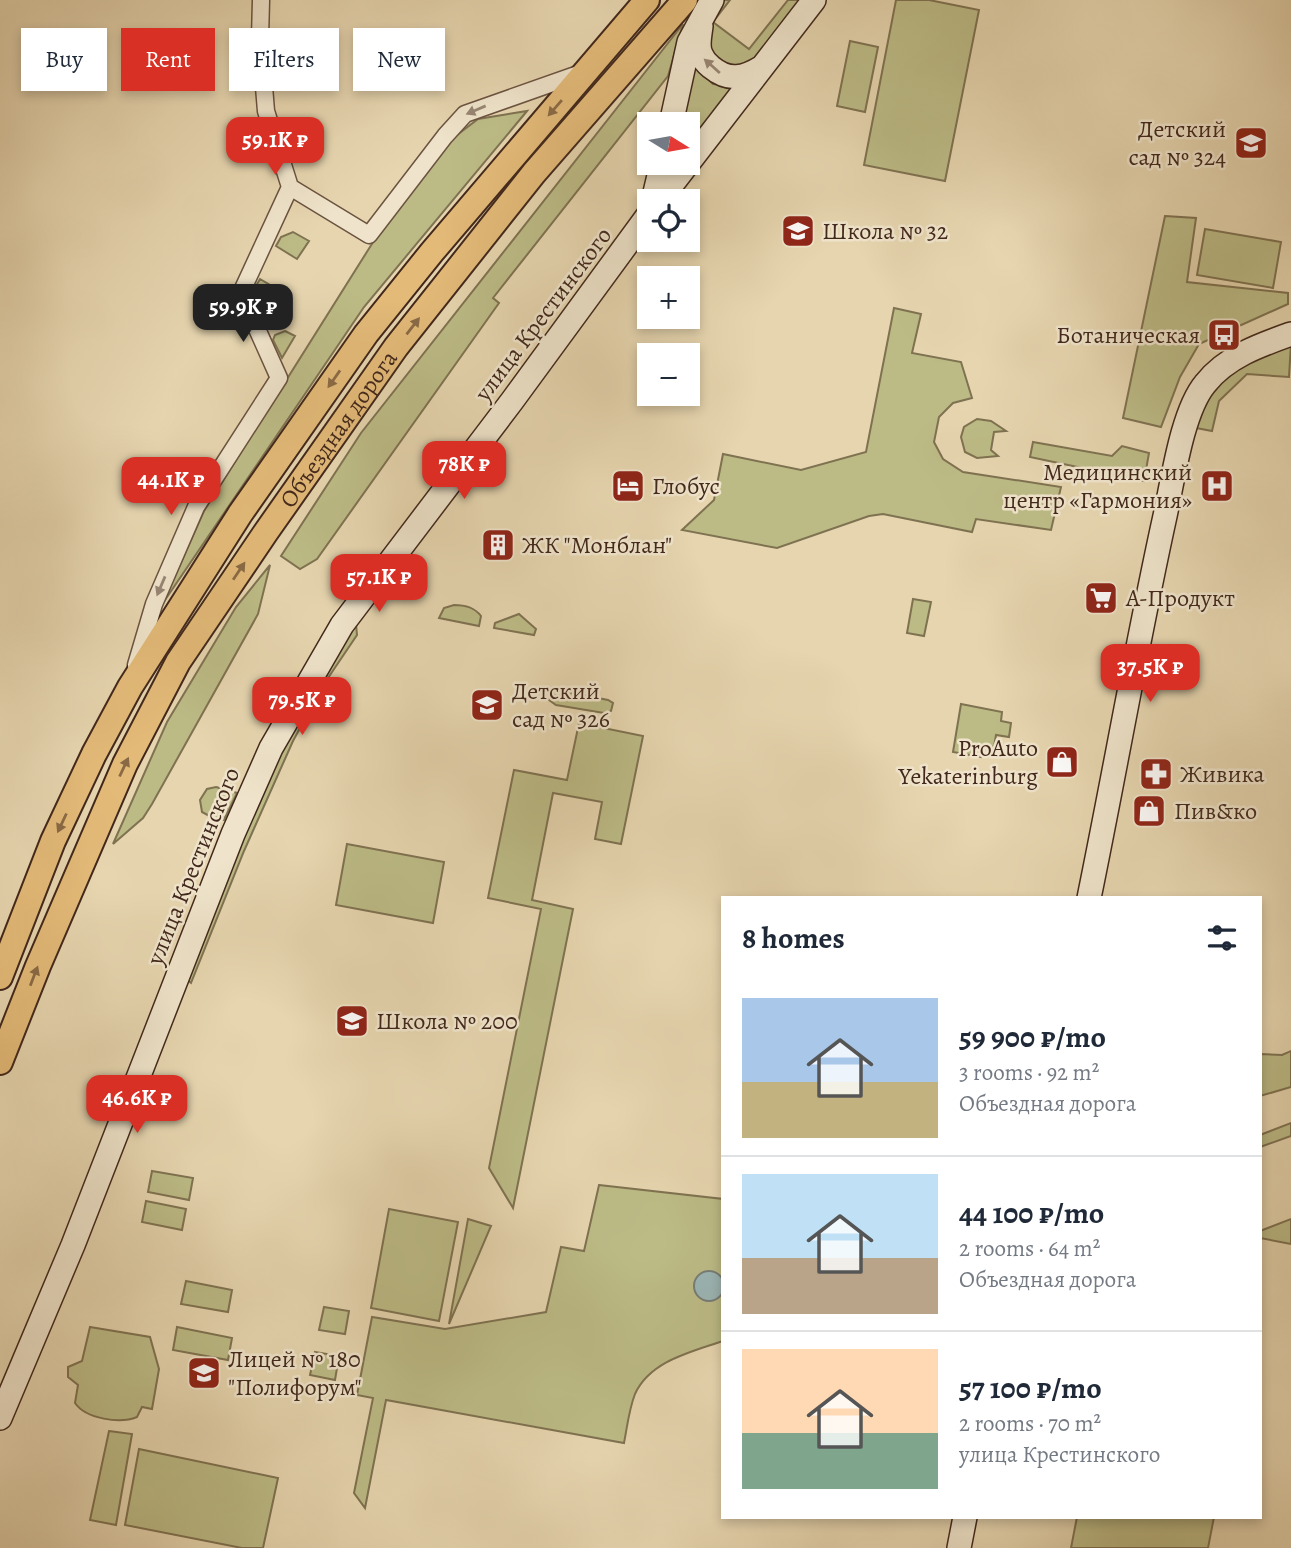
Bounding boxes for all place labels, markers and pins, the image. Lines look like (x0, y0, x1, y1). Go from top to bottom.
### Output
place label: Детский сад № 324 (1128, 113, 1226, 173)
pin: 59.1K ₽ (210, 118, 340, 177)
school or university icon: Детский сад № 324 (1232, 124, 1270, 162)
school or university icon: Школа № 32 (779, 212, 817, 250)
place label: Школа № 32 (822, 215, 948, 247)
pin: 59.9K ₽ (178, 284, 308, 344)
bus stop icon: Ботаническая (1205, 316, 1243, 354)
place label: Ботаническая (1056, 319, 1200, 351)
pin: 78K ₽ (415, 442, 513, 501)
place label: Медицинский центр «Гармония» (1003, 456, 1192, 516)
pin: 44.1K ₽ (106, 458, 236, 517)
hotel icon: Глобус (609, 467, 647, 505)
hospital icon: Медицинский центр «Гармония» (1198, 467, 1236, 505)
place label: Глобус (652, 470, 720, 502)
building icon: ЖК "Монблан" (479, 526, 517, 564)
place label: ЖК "Монблан" (522, 529, 672, 561)
pin: 57.1K ₽ (314, 554, 444, 614)
supermarket icon: А-Продукт (1082, 579, 1120, 617)
place label: А-Продукт (1125, 582, 1235, 614)
pin: 37.5K ₽ (1085, 644, 1215, 704)
place label: Детский сад № 326 (512, 675, 610, 735)
pin: 79.5K ₽ (237, 678, 367, 737)
school or university icon: Детский сад № 326 (468, 686, 506, 724)
place label: ProAuto Yekaterinburg (897, 732, 1038, 792)
shop icon: ProAuto Yekaterinburg (1043, 743, 1081, 781)
pharmacy icon: Живика (1137, 755, 1175, 793)
place label: Живика (1180, 758, 1264, 790)
shop icon: Пив&ко (1130, 792, 1168, 830)
place label: Пив&ко (1174, 795, 1257, 827)
school or university icon: Школа № 200 (333, 1002, 371, 1040)
place label: Школа № 200 (376, 1005, 518, 1037)
pin: 46.6K ₽ (72, 1076, 202, 1135)
place label: Лицей № 180 "Полифорум" (228, 1343, 362, 1403)
school or university icon: Лицей № 180 "Полифорум" (185, 1354, 223, 1392)

